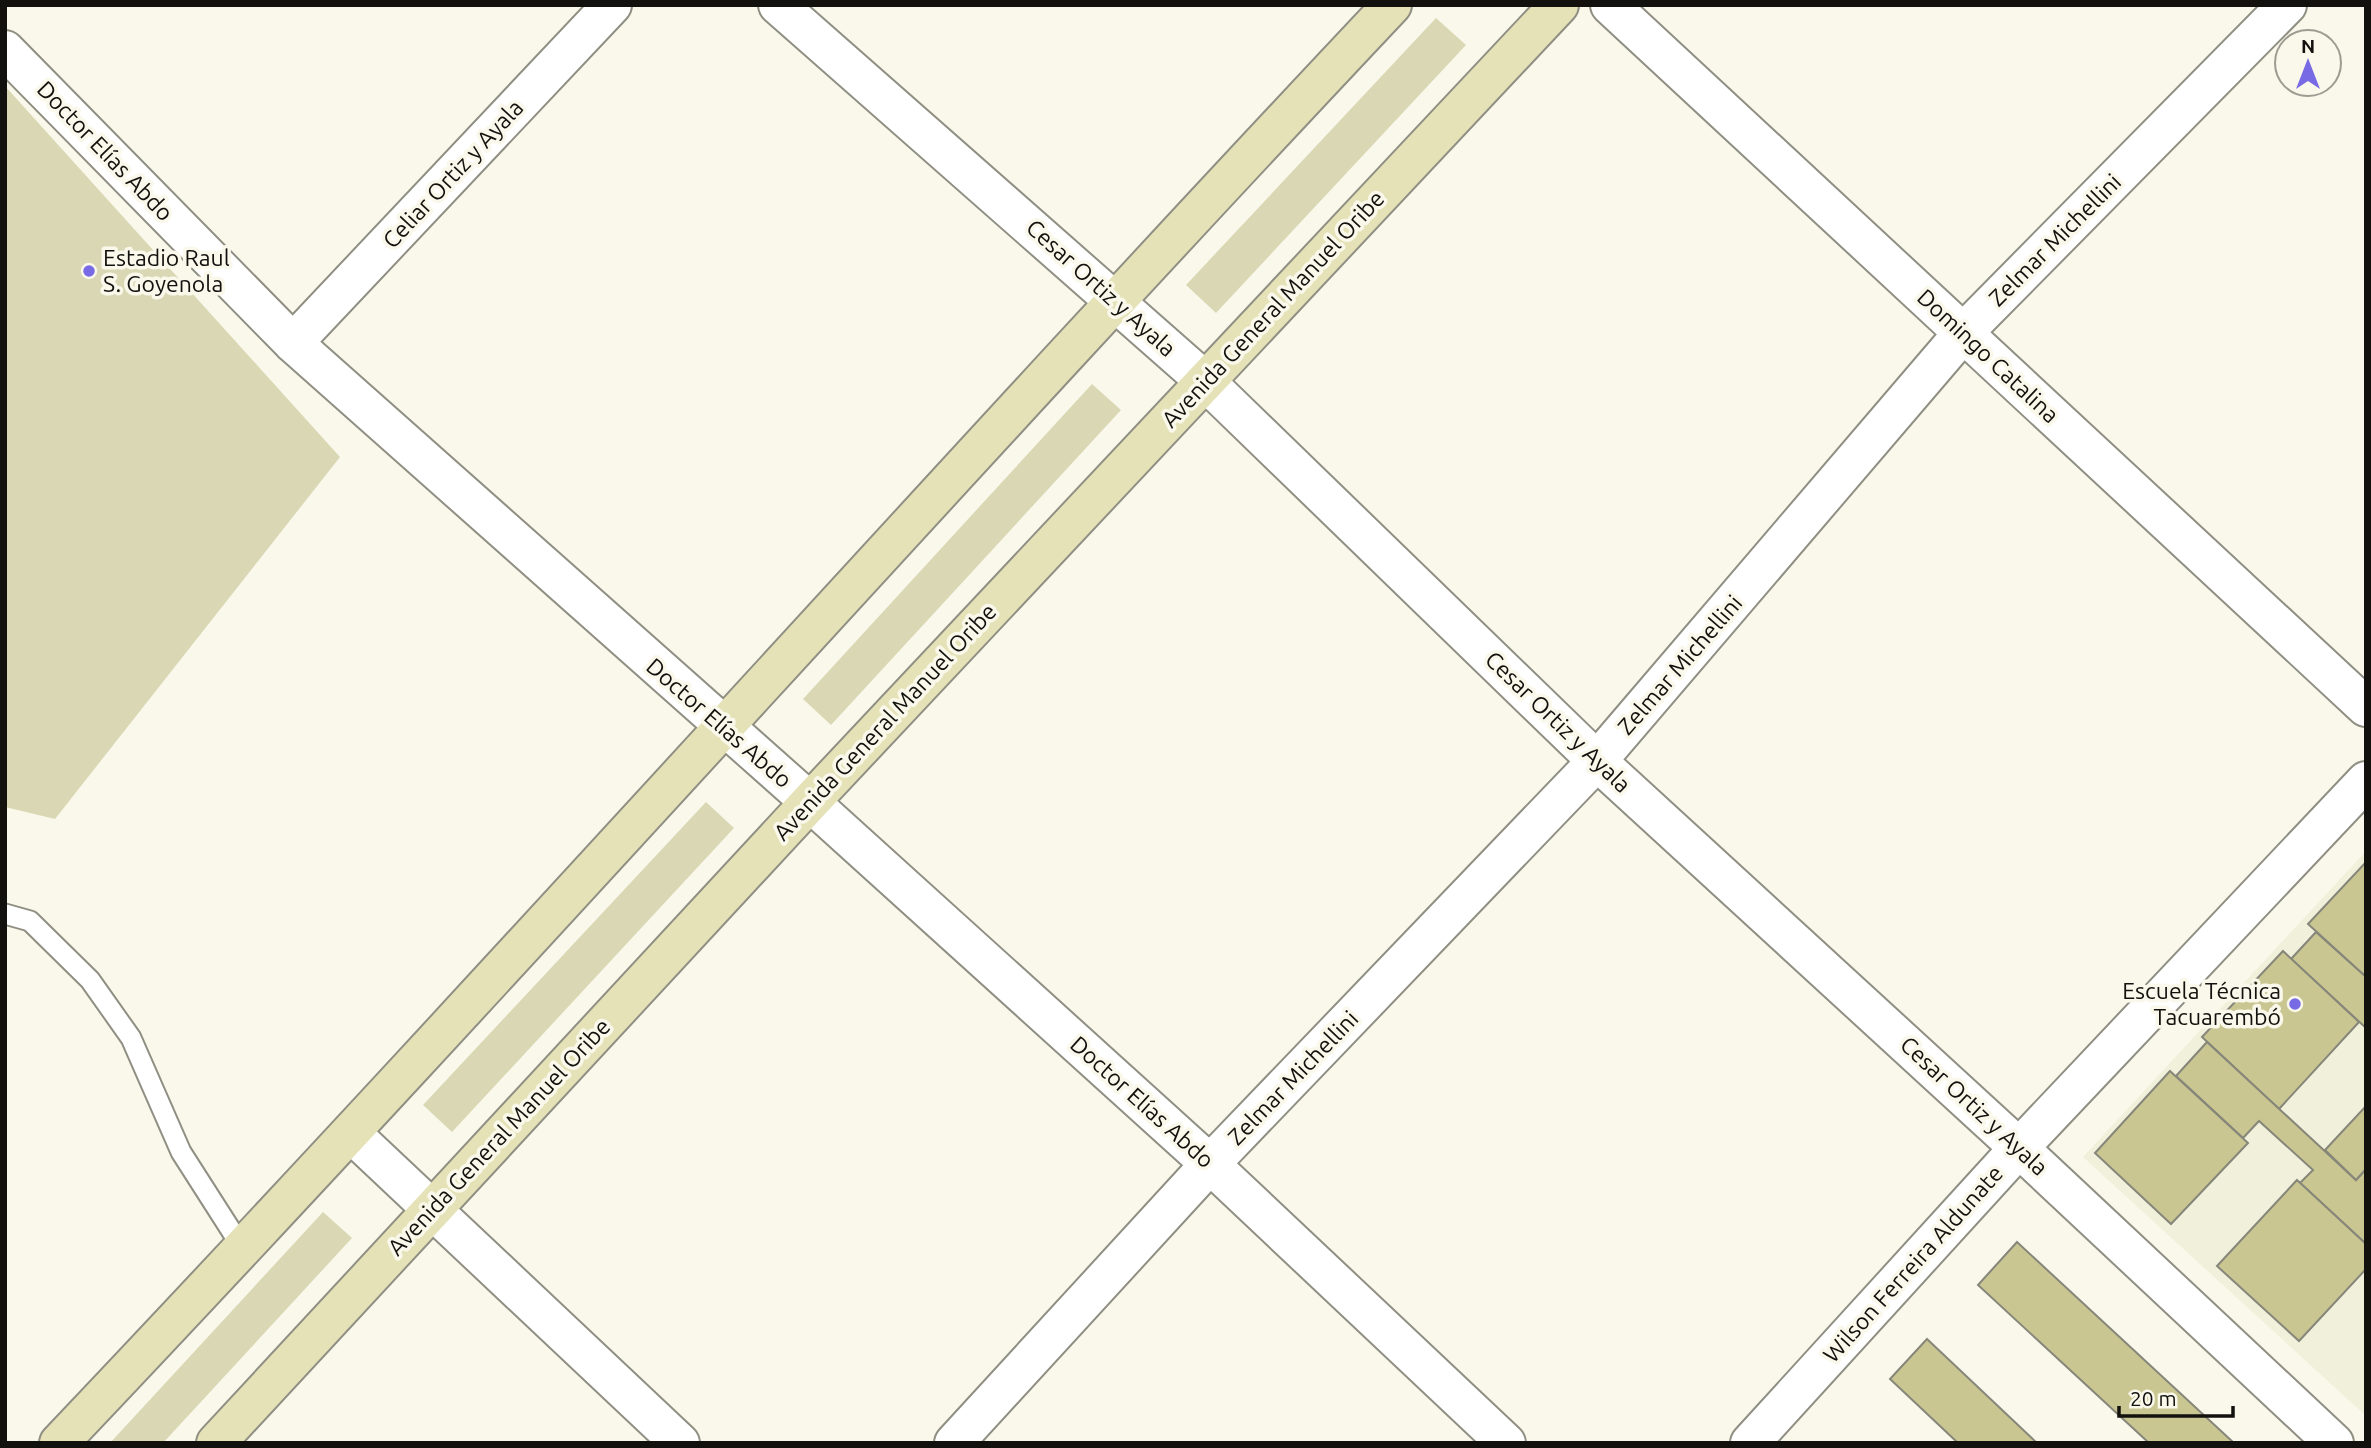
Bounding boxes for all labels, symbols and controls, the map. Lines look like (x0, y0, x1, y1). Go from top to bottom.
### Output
north arrow (2273, 28, 2343, 98)
text: N (2301, 35, 2315, 57)
street label: Doctor Elías Abdo (33, 76, 178, 225)
street label: Celiar Ortiz y Ayala (378, 94, 528, 253)
street label: Zelmar Michellini (1984, 169, 2126, 311)
street label: Avenida General Manuel Oribe (1157, 185, 1389, 432)
street label: Cesar Ortiz y Ayala (1022, 214, 1181, 361)
place label: Estadio Raul S. Goyenola (103, 245, 230, 296)
marker: Estadio Raul S. Goyenola (81, 263, 97, 279)
street label: Domingo Catalina (1913, 284, 2064, 427)
street label: Zelmar Michellini (1613, 590, 1747, 739)
street label: Avenida General Manuel Oribe (769, 598, 1001, 845)
street label: Cesar Ortiz y Ayala (1481, 646, 1636, 797)
street label: Doctor Elías Abdo (642, 653, 797, 792)
place label: Escuela Técnica Tacuarembó (2122, 978, 2281, 1029)
marker: Escuela Técnica Tacuarembó (2287, 996, 2303, 1012)
street label: Zelmar Michellini (1223, 1006, 1363, 1150)
street label: Avenida General Manuel Oribe (383, 1013, 615, 1260)
street label: Doctor Elías Abdo (1066, 1031, 1219, 1172)
street label: Cesar Ortiz y Ayala (1896, 1031, 2053, 1180)
street label: Wilson Ferreira Aldunate (1818, 1160, 2007, 1367)
scale bar (2119, 1374, 2233, 1418)
text: 20 m (2130, 1386, 2177, 1410)

